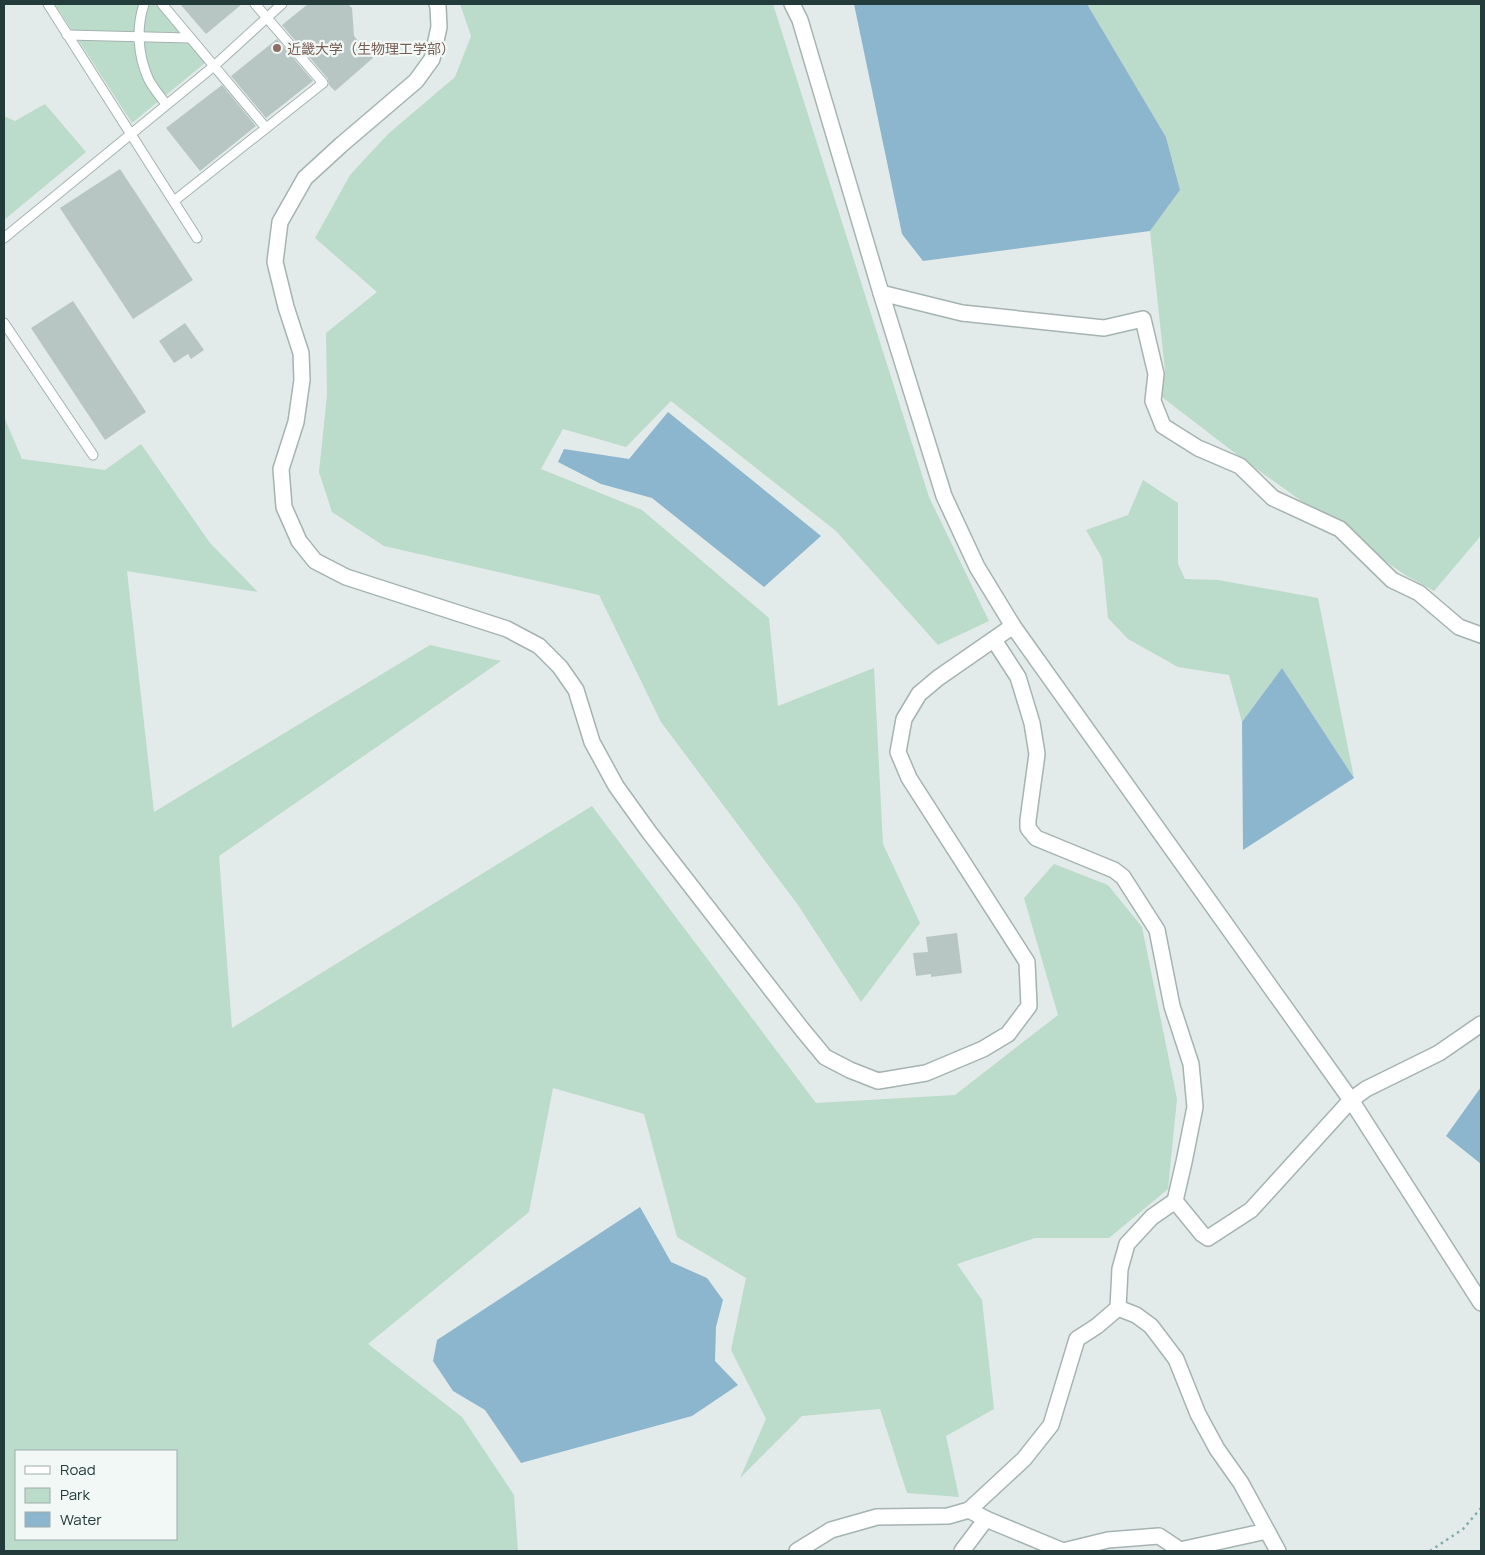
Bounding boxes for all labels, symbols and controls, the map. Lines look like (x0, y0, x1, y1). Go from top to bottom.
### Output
place label: 近畿大学（生物理工学部） (287, 39, 455, 58)
marker: 近畿大学（生物理工学部） (271, 42, 283, 54)
legend (15, 1450, 178, 1540)
text: Road (60, 1459, 96, 1480)
text: Park (60, 1484, 90, 1505)
text: Water (60, 1509, 102, 1530)

